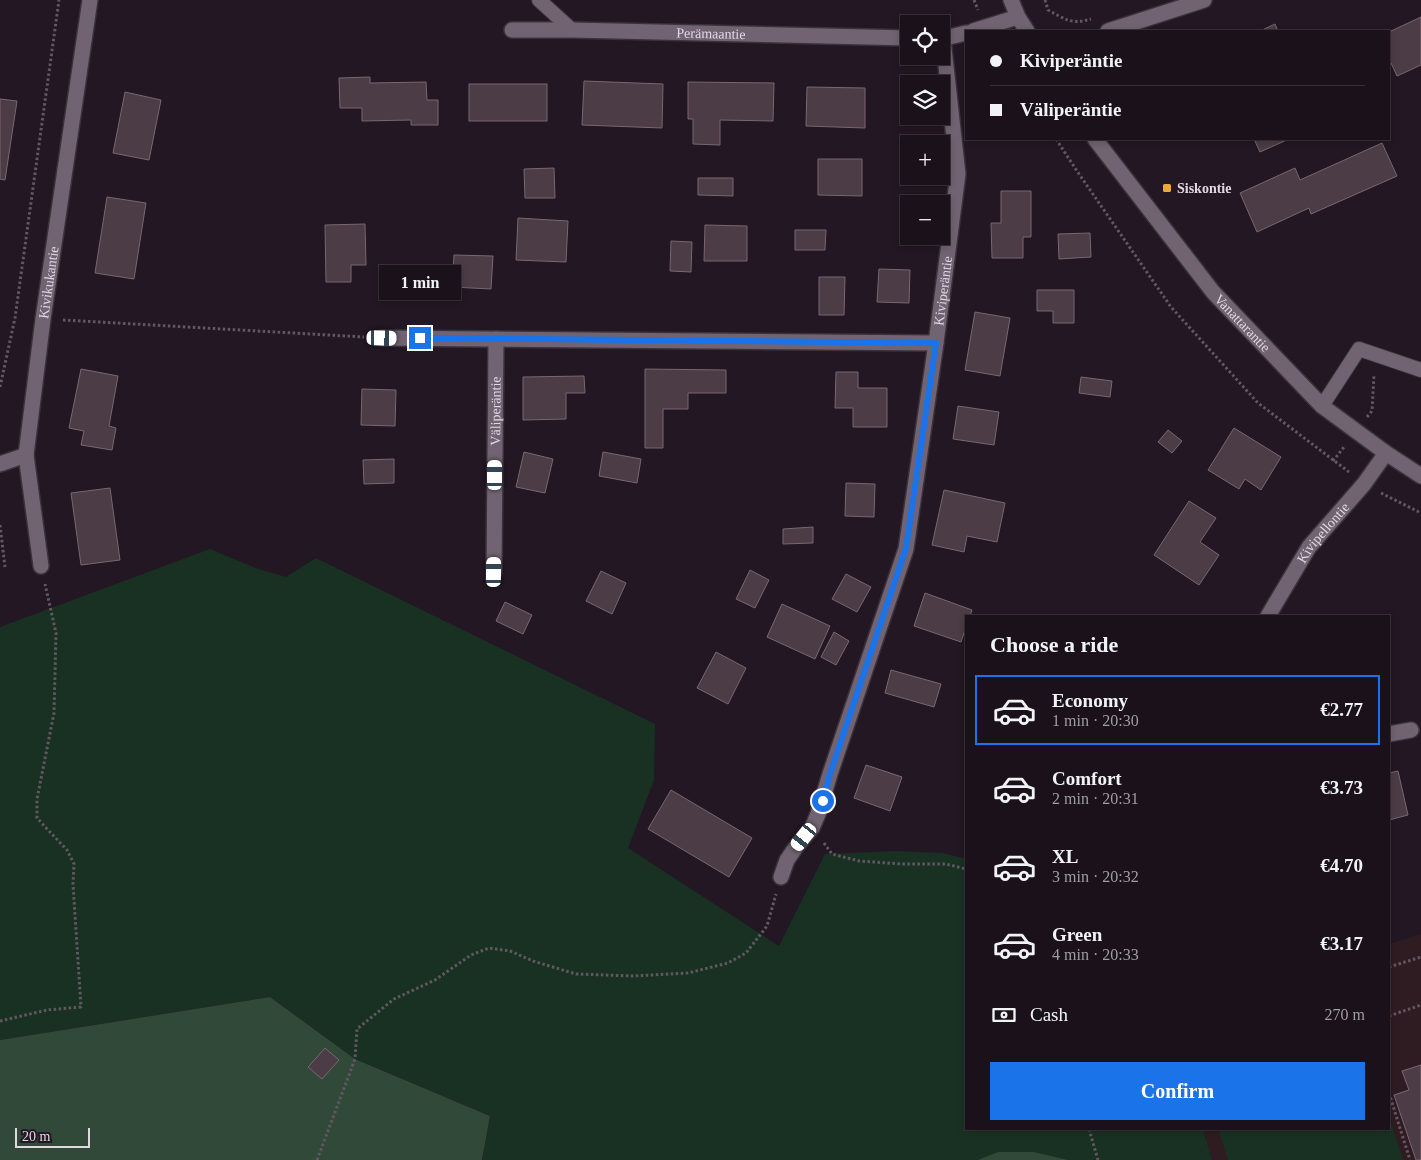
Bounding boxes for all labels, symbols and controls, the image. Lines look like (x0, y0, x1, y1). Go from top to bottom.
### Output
map controls (900, 15, 950, 245)
button: locate (900, 15, 950, 65)
street label: Perämaantie (676, 25, 746, 42)
text: Kiviperäntie (1020, 50, 1122, 71)
button: layers (900, 75, 950, 125)
text: Väliperäntie (1020, 99, 1121, 120)
button: + (900, 135, 950, 185)
place label: Siskontie (1177, 181, 1231, 196)
marker: Siskontie (1161, 182, 1173, 194)
button: − (900, 195, 950, 245)
street label: Kivikukantie (36, 245, 62, 320)
street label: Kiviperäntie (931, 255, 955, 327)
callout: 1 min (379, 266, 461, 300)
text: 1 min (401, 274, 439, 291)
street label: Vanattarantie (1211, 291, 1273, 355)
route end (409, 327, 431, 349)
car (366, 330, 397, 346)
street label: Väliperäntie (488, 376, 504, 446)
car (487, 460, 502, 490)
street label: Kivipellontie (1294, 500, 1352, 566)
car (486, 557, 501, 587)
text: Choose a ride (990, 632, 1118, 657)
icon: car (992, 688, 1037, 733)
text: Economy (1052, 690, 1128, 711)
text: €2.77 (1320, 699, 1363, 720)
text: 1 min · 20:30 (1052, 712, 1139, 729)
icon: car (992, 766, 1037, 811)
text: Comfort (1052, 768, 1122, 789)
text: €3.73 (1320, 777, 1363, 798)
route start (812, 790, 834, 812)
text: 2 min · 20:31 (1052, 790, 1139, 807)
car (788, 821, 819, 853)
icon: car (992, 844, 1037, 889)
text: XL (1052, 846, 1078, 867)
text: €4.70 (1320, 855, 1363, 876)
text: 3 min · 20:32 (1052, 868, 1139, 885)
icon: car (992, 922, 1037, 967)
text: Green (1052, 924, 1102, 945)
text: €3.17 (1320, 933, 1363, 954)
text: 4 min · 20:33 (1052, 946, 1139, 963)
icon: cash (990, 1001, 1018, 1029)
text: Cash (1030, 1004, 1068, 1025)
text: 270 m (1325, 1006, 1365, 1023)
button: Confirm (990, 1062, 1365, 1120)
scale bar (15, 1125, 90, 1148)
text: 20 m (22, 1129, 50, 1144)

